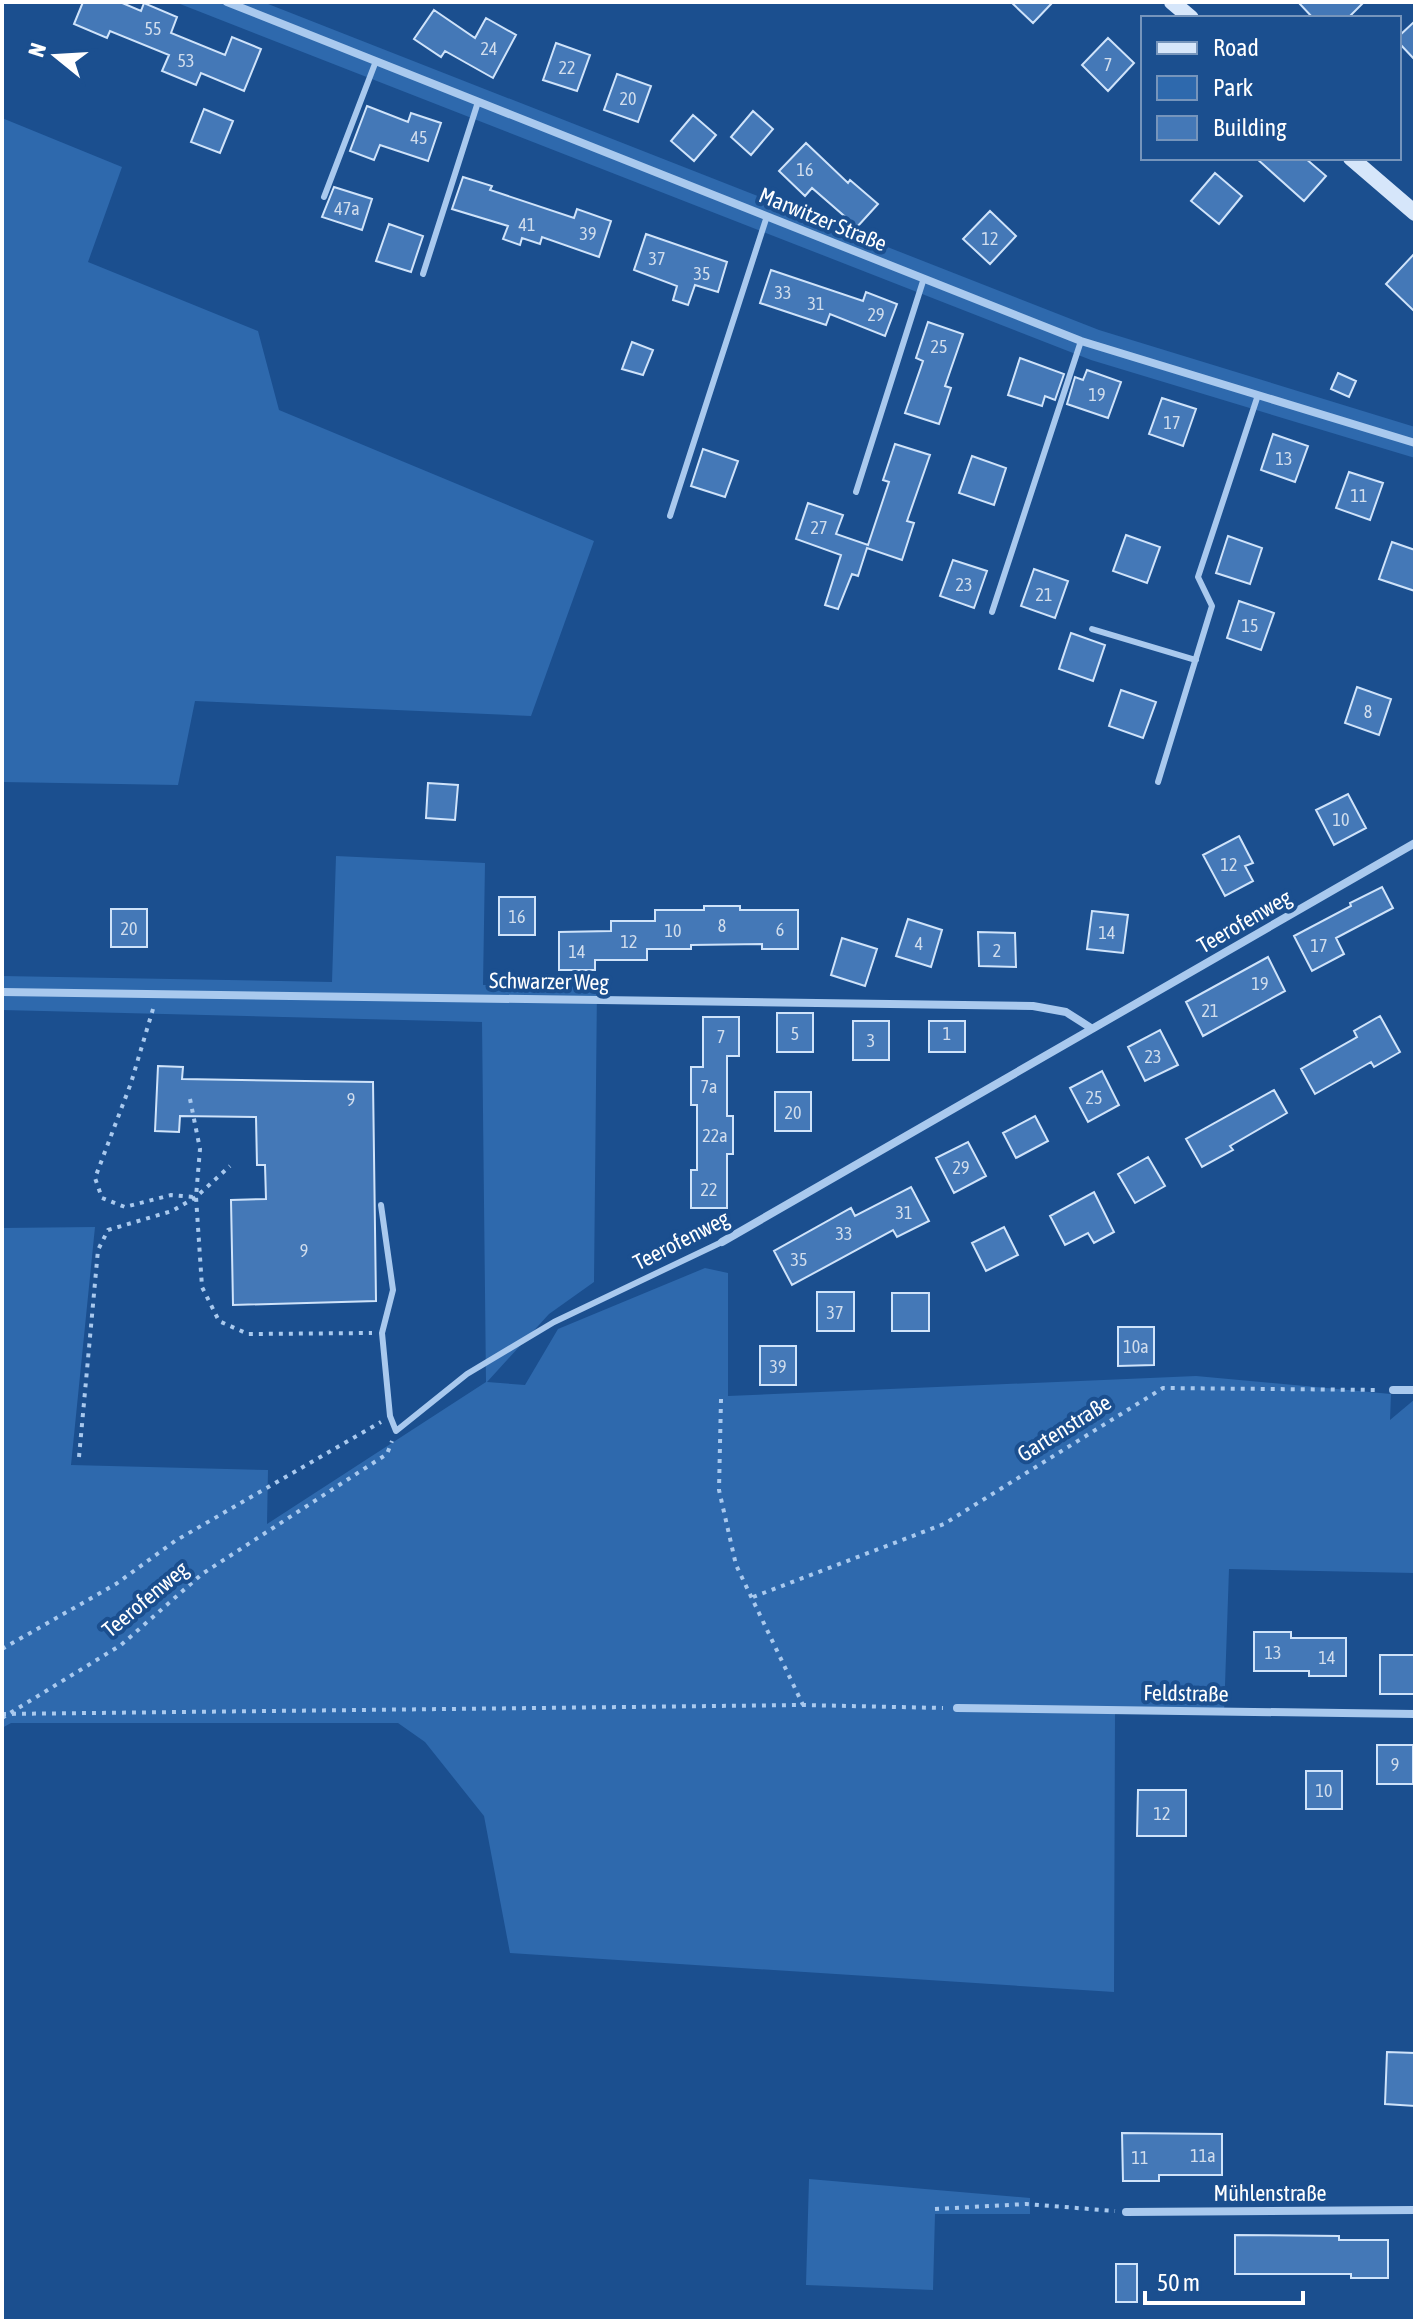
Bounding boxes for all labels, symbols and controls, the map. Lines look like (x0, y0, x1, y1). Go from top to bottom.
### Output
north arrow (16, 16, 96, 96)
legend (1141, 16, 1401, 160)
house number: 55 (145, 18, 161, 39)
text: Road (1213, 34, 1259, 61)
house number: 24 (481, 38, 497, 59)
text: N (23, 40, 51, 60)
house number: 53 (178, 50, 194, 71)
house number: 7 (1104, 54, 1112, 75)
house number: 22 (559, 57, 575, 78)
text: Park (1213, 74, 1254, 101)
house number: 20 (620, 88, 636, 109)
text: Building (1213, 114, 1287, 141)
house number: 45 (411, 127, 427, 148)
house number: 16 (797, 159, 813, 180)
street label: Marwitzer Straße (755, 182, 891, 256)
house number: 47a (334, 198, 360, 219)
house number: 41 (519, 214, 535, 235)
house number: 39 (580, 223, 596, 244)
house number: 12 (982, 228, 998, 249)
house number: 37 (649, 248, 665, 269)
house number: 35 (694, 263, 710, 284)
house number: 33 (775, 282, 791, 303)
house number: 31 (808, 293, 824, 314)
house number: 29 (868, 304, 884, 325)
house number: 25 (931, 336, 947, 357)
house number: 19 (1089, 384, 1105, 405)
house number: 17 (1164, 412, 1180, 433)
house number: 13 (1276, 448, 1292, 469)
house number: 11 (1351, 485, 1367, 506)
house number: 27 (811, 517, 827, 538)
house number: 23 (956, 574, 972, 595)
house number: 21 (1036, 584, 1052, 605)
house number: 15 (1242, 615, 1258, 636)
house number: 8 (1364, 701, 1372, 722)
house number: 10 (1333, 809, 1349, 830)
house number: 12 (1221, 854, 1237, 875)
street label: Teerofenweg (1192, 883, 1296, 958)
house number: 16 (509, 906, 525, 927)
house number: 8 (718, 915, 726, 936)
house number: 20 (121, 918, 137, 939)
house number: 6 (776, 919, 784, 940)
house number: 10 (665, 920, 681, 941)
house number: 14 (1099, 922, 1115, 943)
house number: 12 (621, 931, 637, 952)
house number: 4 (915, 933, 923, 954)
house number: 17 (1311, 935, 1327, 956)
house number: 2 (993, 940, 1001, 961)
house number: 14 (569, 941, 585, 962)
street label: Schwarzer Weg (489, 967, 610, 995)
house number: 19 (1252, 973, 1268, 994)
house number: 21 (1202, 1000, 1218, 1021)
house number: 5 (791, 1023, 799, 1044)
house number: 1 (943, 1023, 951, 1044)
house number: 7 (717, 1026, 725, 1047)
house number: 3 (867, 1030, 875, 1051)
house number: 23 (1145, 1046, 1161, 1067)
house number: 7a (701, 1076, 717, 1097)
house number: 25 (1086, 1087, 1102, 1108)
house number: 9 (347, 1089, 355, 1110)
house number: 20 (785, 1102, 801, 1123)
house number: 22a (702, 1125, 728, 1146)
house number: 29 (953, 1157, 969, 1178)
house number: 22 (701, 1179, 717, 1200)
house number: 31 (896, 1202, 912, 1223)
street label: Teerofenweg (629, 1205, 734, 1275)
house number: 33 (836, 1223, 852, 1244)
house number: 9 (300, 1240, 308, 1261)
house number: 35 (791, 1249, 807, 1270)
house number: 37 (827, 1302, 843, 1323)
house number: 10a (1123, 1336, 1149, 1357)
house number: 39 (770, 1356, 786, 1377)
street label: Gartenstraße (1012, 1389, 1116, 1467)
street label: Teerofenweg (97, 1555, 194, 1642)
house number: 13 (1265, 1642, 1281, 1663)
house number: 14 (1319, 1647, 1335, 1668)
street label: Feldstraße (1143, 1679, 1229, 1707)
house number: 9 (1391, 1754, 1399, 1775)
house number: 10 (1316, 1780, 1332, 1801)
house number: 12 (1154, 1803, 1170, 1824)
house number: 11a (1190, 2145, 1216, 2166)
house number: 11 (1132, 2147, 1148, 2168)
street label: Mühlenstraße (1213, 2180, 1327, 2206)
scale bar (1145, 2255, 1303, 2305)
text: 50 m (1157, 2269, 1200, 2296)

